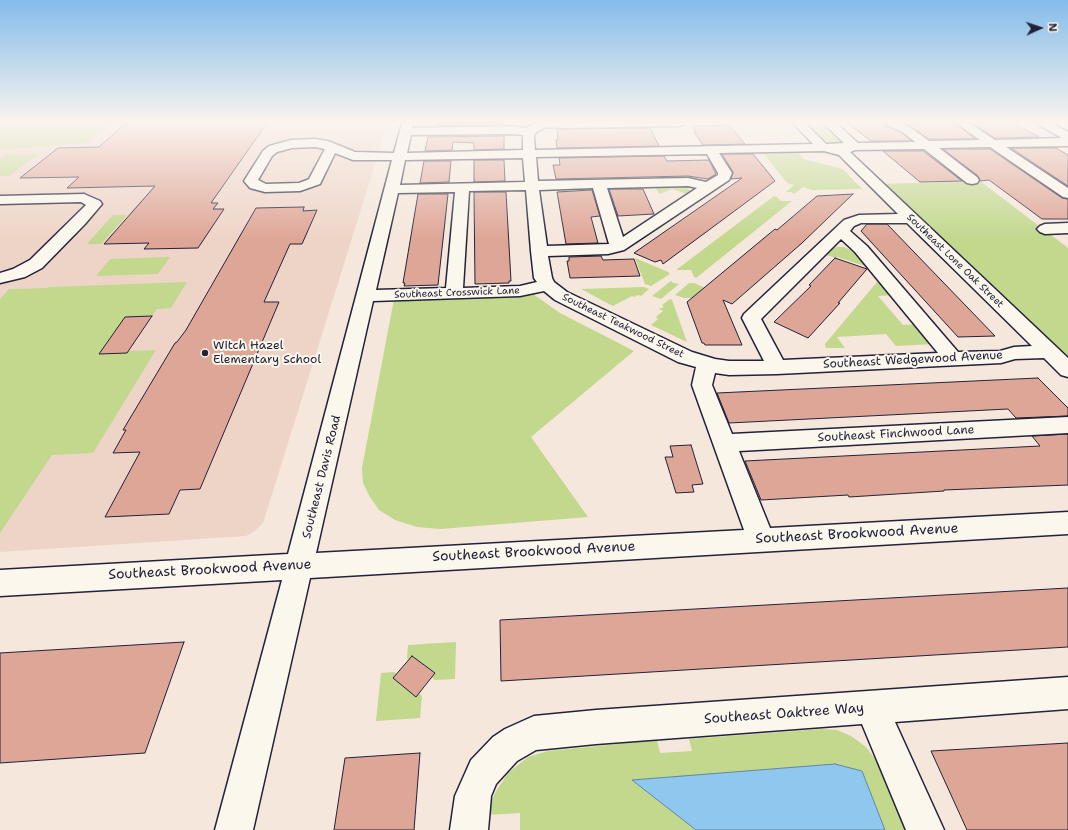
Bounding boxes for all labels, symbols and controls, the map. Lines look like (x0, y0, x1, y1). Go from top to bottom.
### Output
north arrow (1020, 8, 1060, 48)
text: N (1045, 23, 1060, 32)
street label: Southeast Lone Oak Street (904, 211, 1006, 311)
street label: Southeast Crosswick Lane (394, 285, 520, 301)
street label: Southeast Teakwood Street (560, 291, 686, 361)
place label: Witch Hazel Elementary School (213, 339, 321, 367)
marker: Witch Hazel Elementary School (200, 348, 210, 358)
street label: Southeast Wedgewood Avenue (823, 348, 1003, 372)
street label: Southeast Davis Road (300, 414, 344, 540)
street label: Southeast Finchwood Lane (817, 423, 975, 445)
street label: Southeast Brookwood Avenue (755, 520, 959, 548)
street label: Southeast Brookwood Avenue (432, 538, 636, 566)
street label: Southeast Brookwood Avenue (108, 556, 312, 584)
street label: Southeast Oaktree Way (703, 700, 865, 728)

